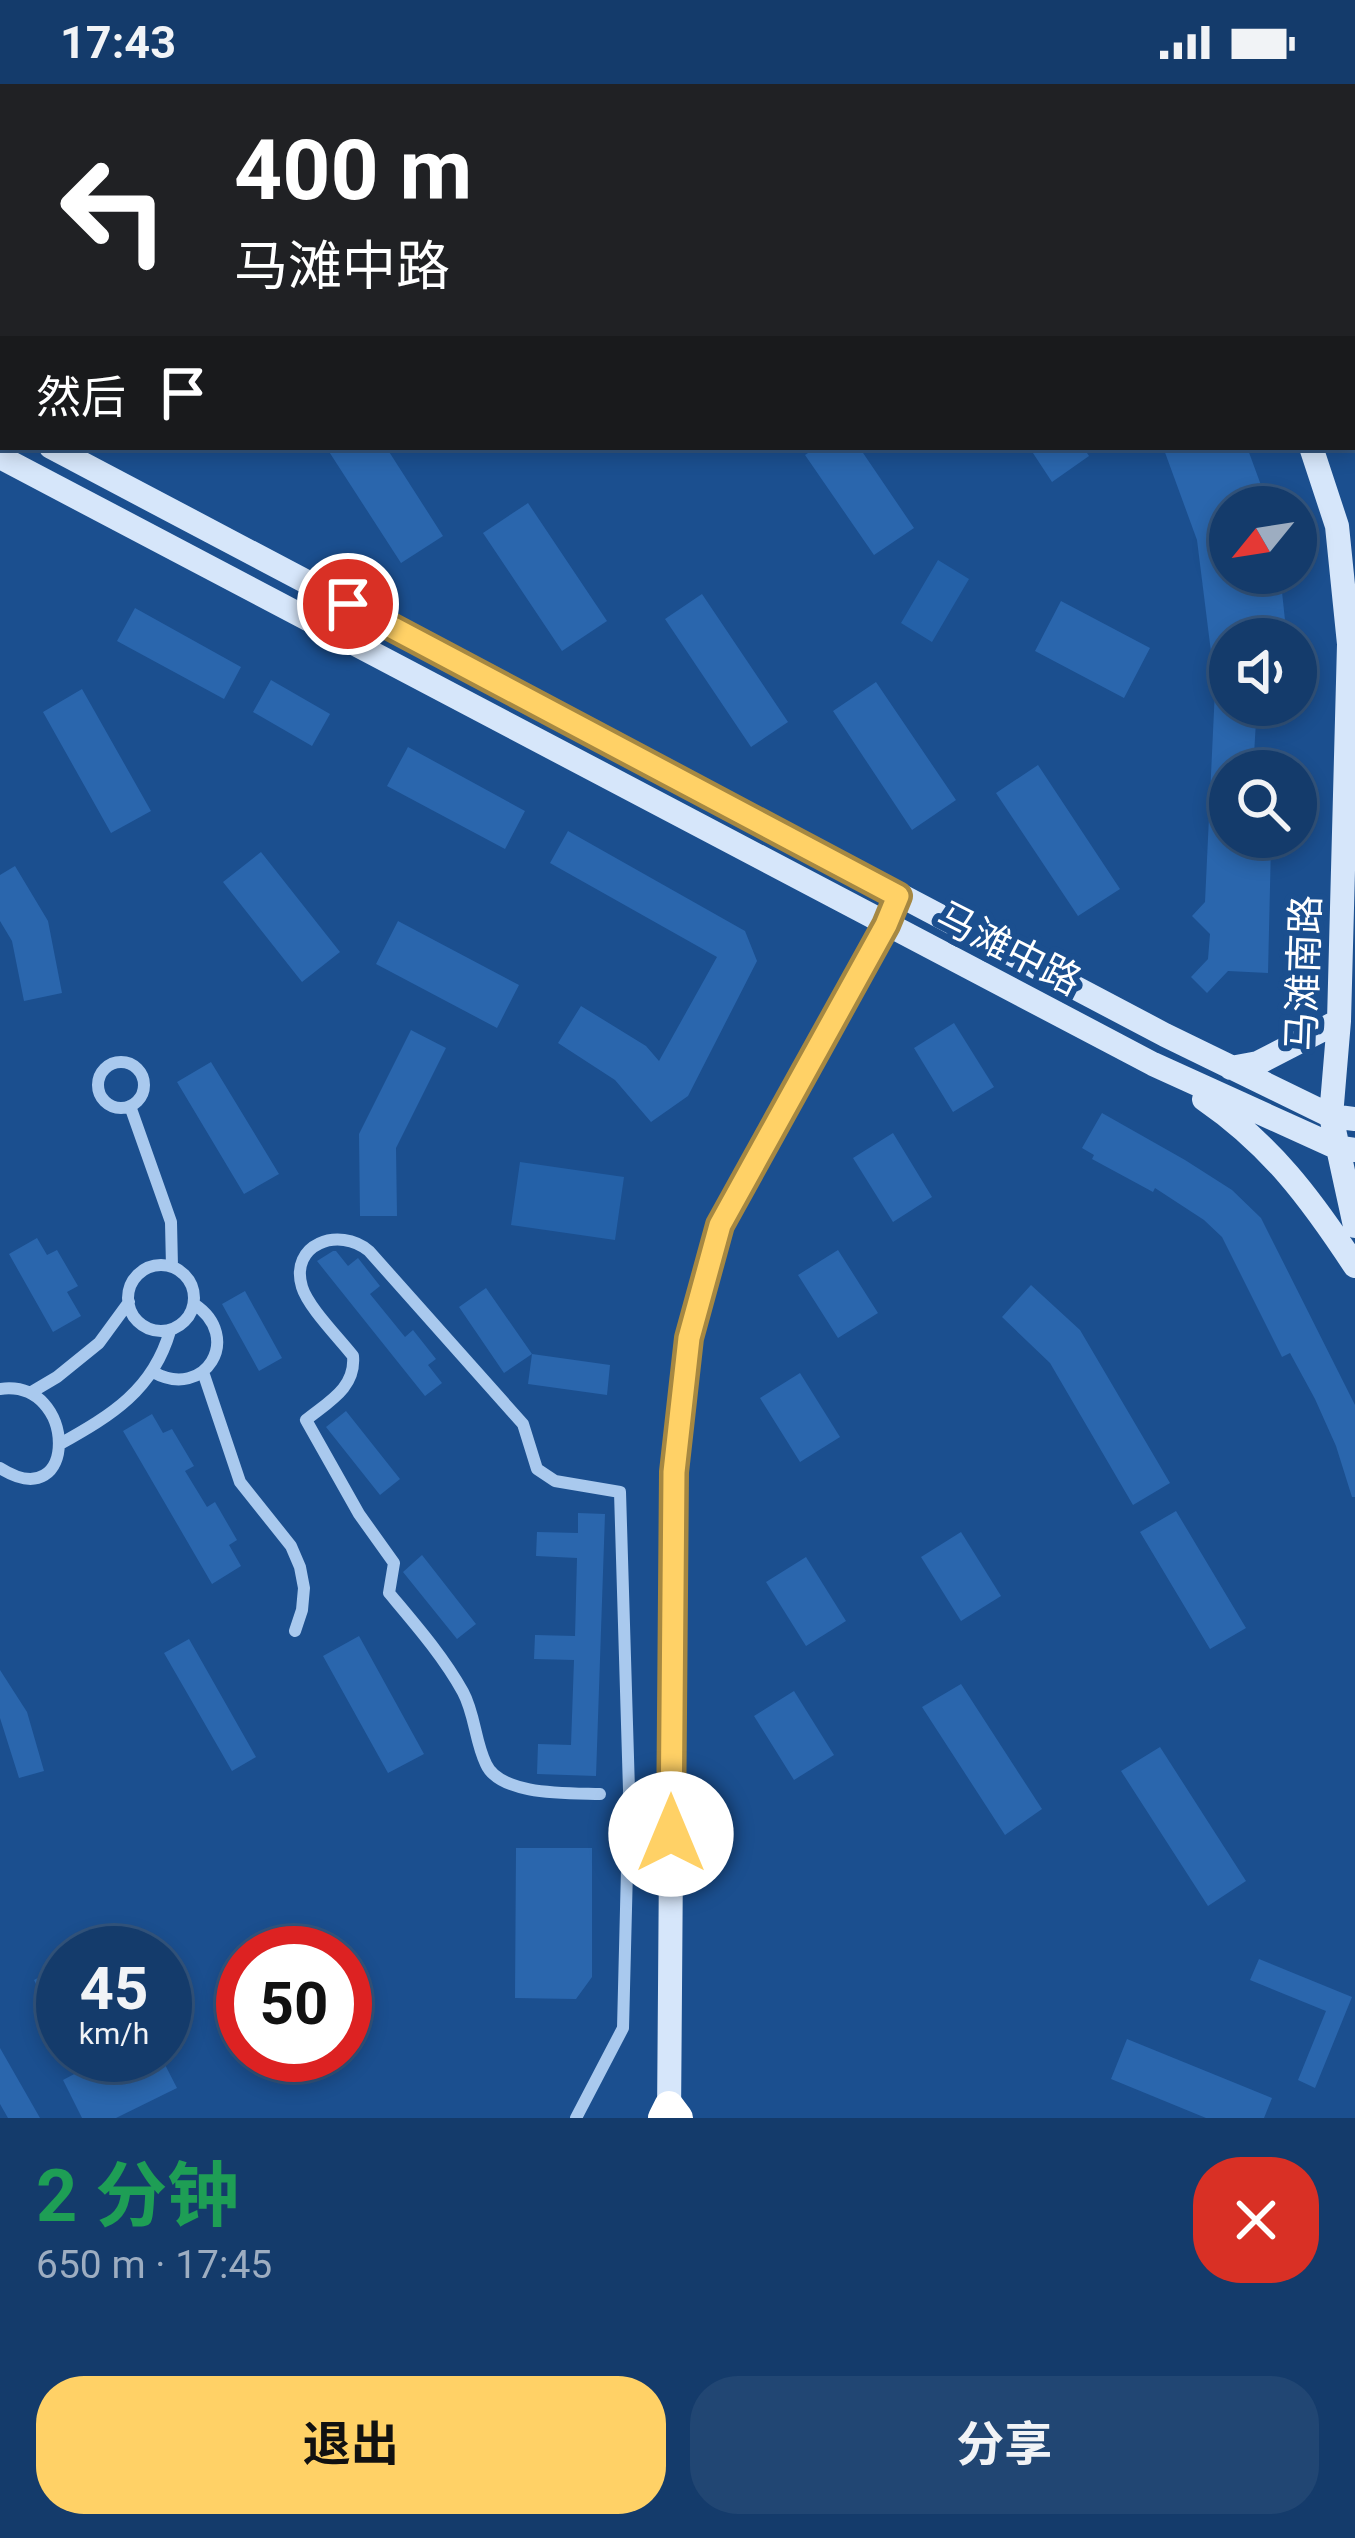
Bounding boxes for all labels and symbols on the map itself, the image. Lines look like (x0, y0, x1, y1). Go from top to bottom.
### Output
north arrow (1209, 486, 1317, 594)
pin (297, 553, 399, 655)
street label: 马滩中路 (929, 893, 1088, 1005)
street label: 马滩南路 (1278, 894, 1330, 1052)
position arrow (608, 1771, 734, 1897)
speed limit sign: 50 (216, 1926, 372, 2082)

